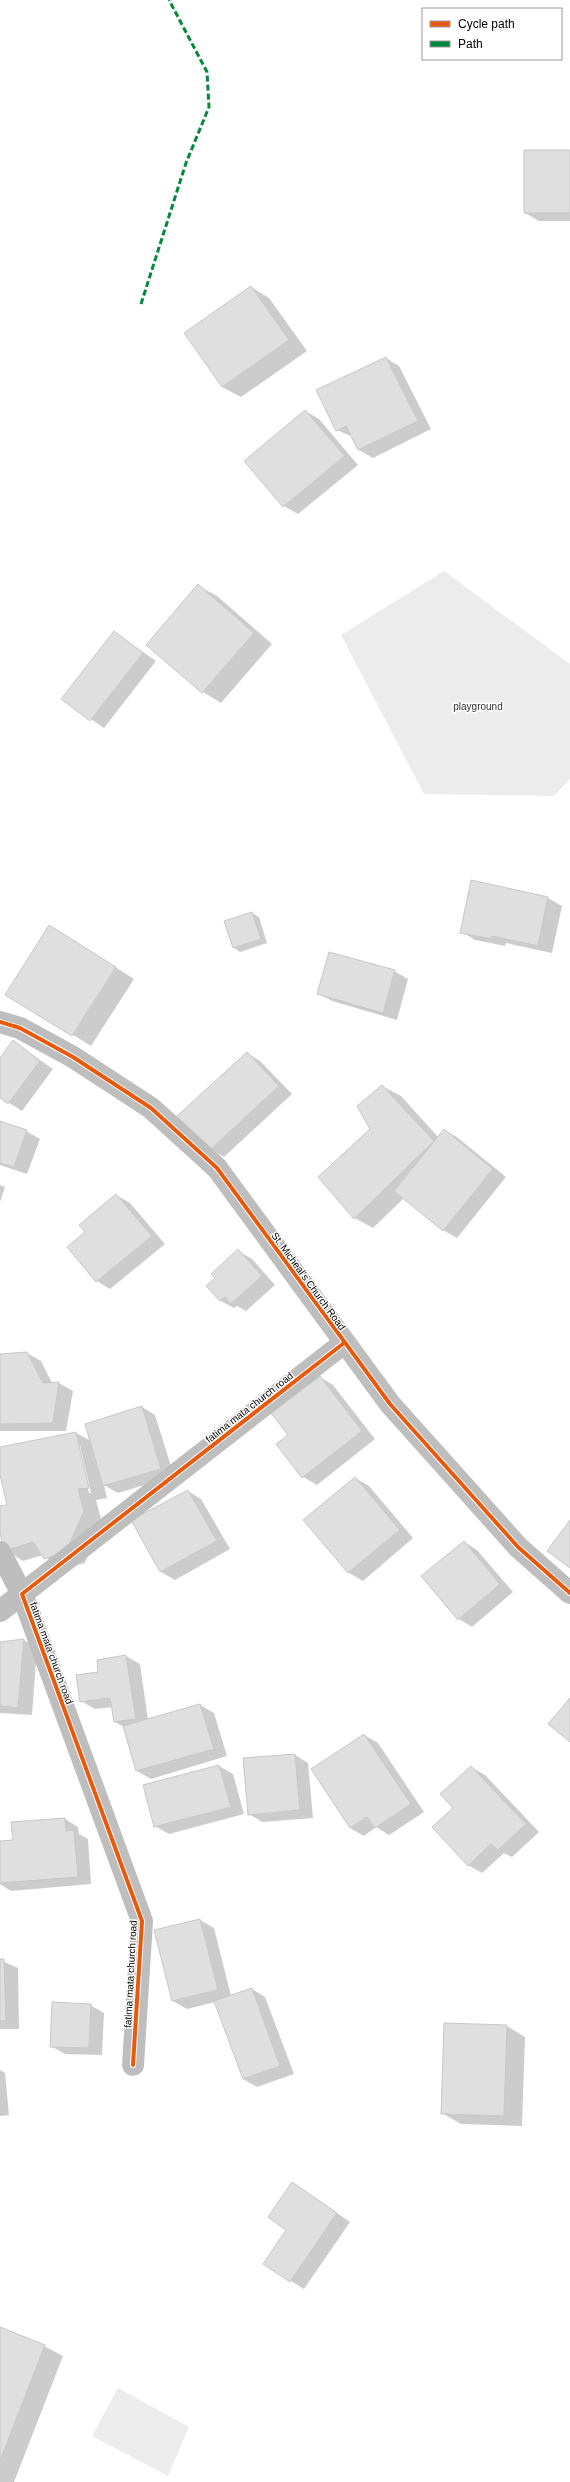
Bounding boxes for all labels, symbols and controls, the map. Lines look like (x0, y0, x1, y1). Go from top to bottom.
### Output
legend (422, 8, 562, 60)
text: Cycle path (458, 17, 515, 31)
text: Path (458, 37, 483, 51)
park label: playground (453, 701, 503, 712)
street label: St. Micheal's Church Road (269, 1230, 348, 1332)
street label: fatima mata church road (203, 1370, 295, 1445)
street label: fatima mata church road (28, 1601, 75, 1706)
street label: fatima mata church road (122, 1920, 139, 2028)

